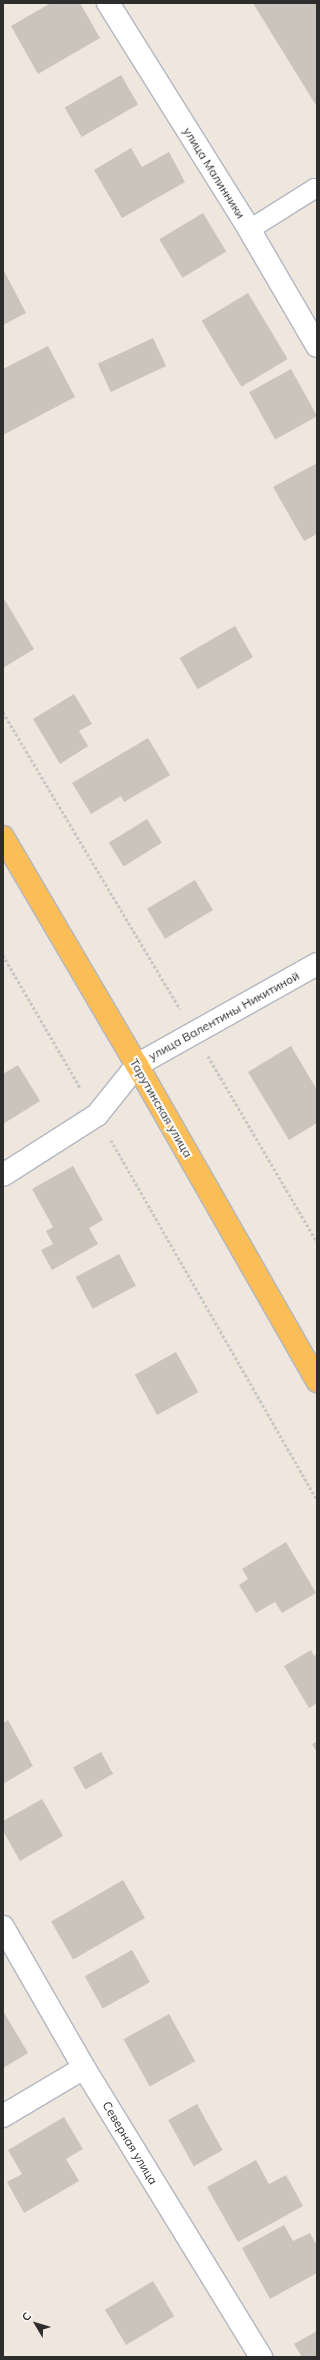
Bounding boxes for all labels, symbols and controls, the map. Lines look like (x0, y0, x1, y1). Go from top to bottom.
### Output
street label: улица Малинники (180, 125, 248, 221)
street label: улица Валентины Никитиной (146, 968, 302, 1064)
street label: Тарутинская улица (127, 1056, 195, 1160)
street label: Северная улица (99, 2099, 161, 2187)
north arrow (16, 2304, 56, 2344)
text: С (19, 2309, 34, 2324)

